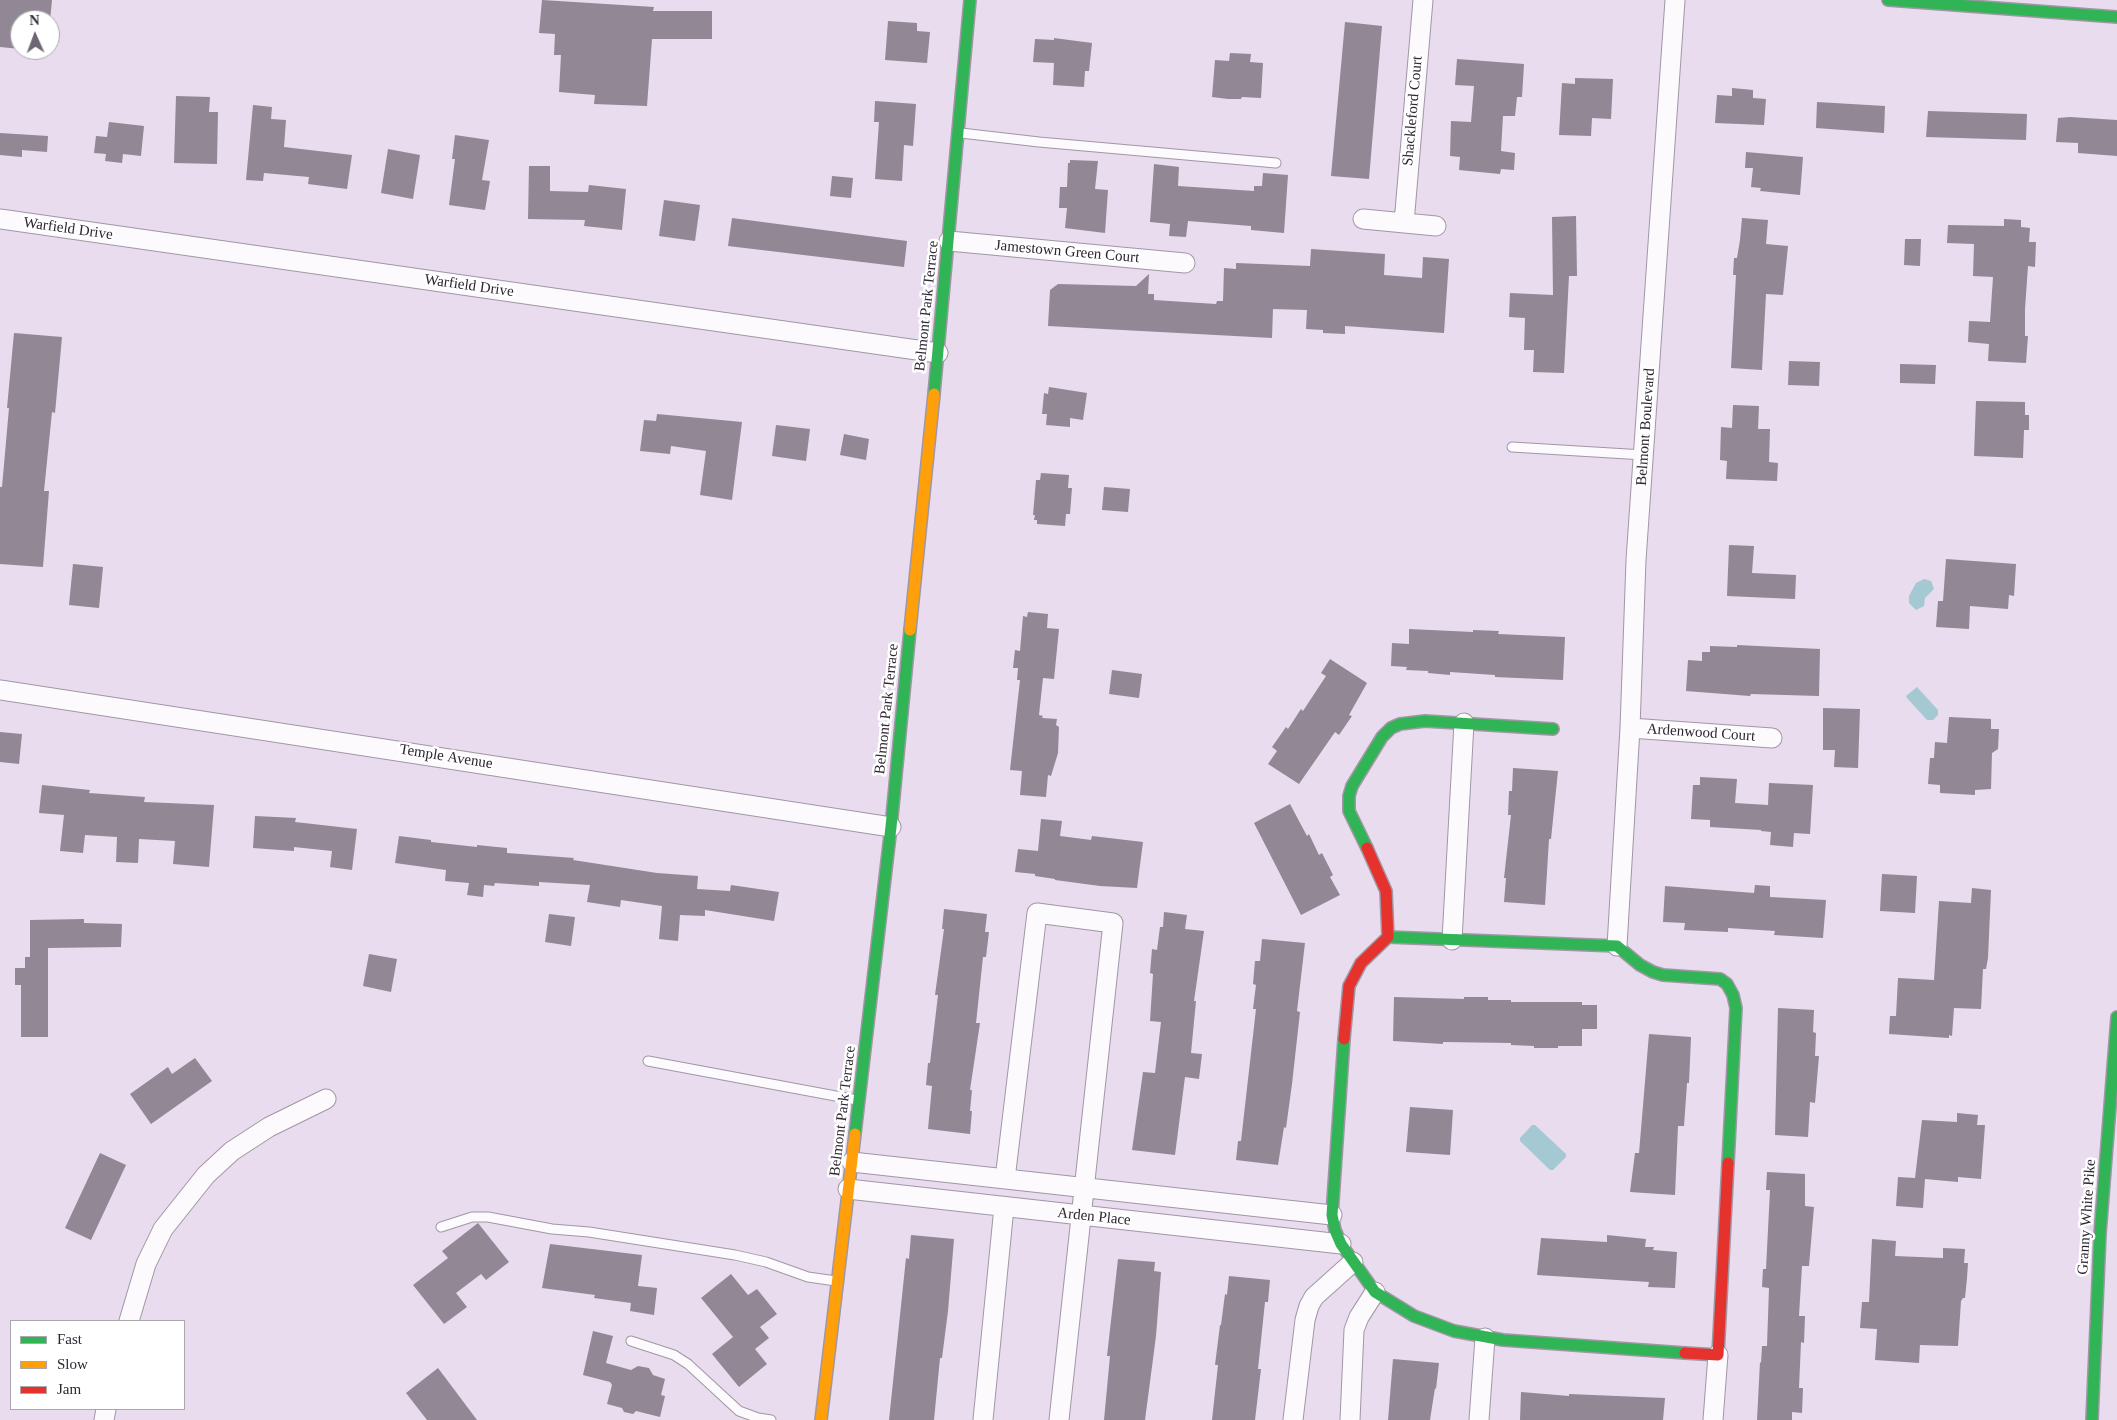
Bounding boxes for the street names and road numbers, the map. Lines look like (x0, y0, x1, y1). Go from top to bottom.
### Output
street label: Shackleford Court (1399, 55, 1427, 167)
street label: Warfield Drive (22, 214, 114, 244)
street label: Jamestown Green Court (994, 237, 1140, 267)
street label: Belmont Park Terrace (911, 240, 943, 372)
street label: Warfield Drive (423, 271, 515, 301)
street label: Belmont Boulevard (1633, 368, 1659, 486)
street label: Belmont Park Terrace (871, 643, 903, 775)
street label: Ardenwood Court (1646, 720, 1756, 746)
street label: Temple Avenue (398, 741, 494, 773)
street label: Belmont Park Terrace (826, 1045, 860, 1177)
street label: Granny White Pike (2074, 1159, 2100, 1275)
street label: Arden Place (1056, 1204, 1132, 1230)

